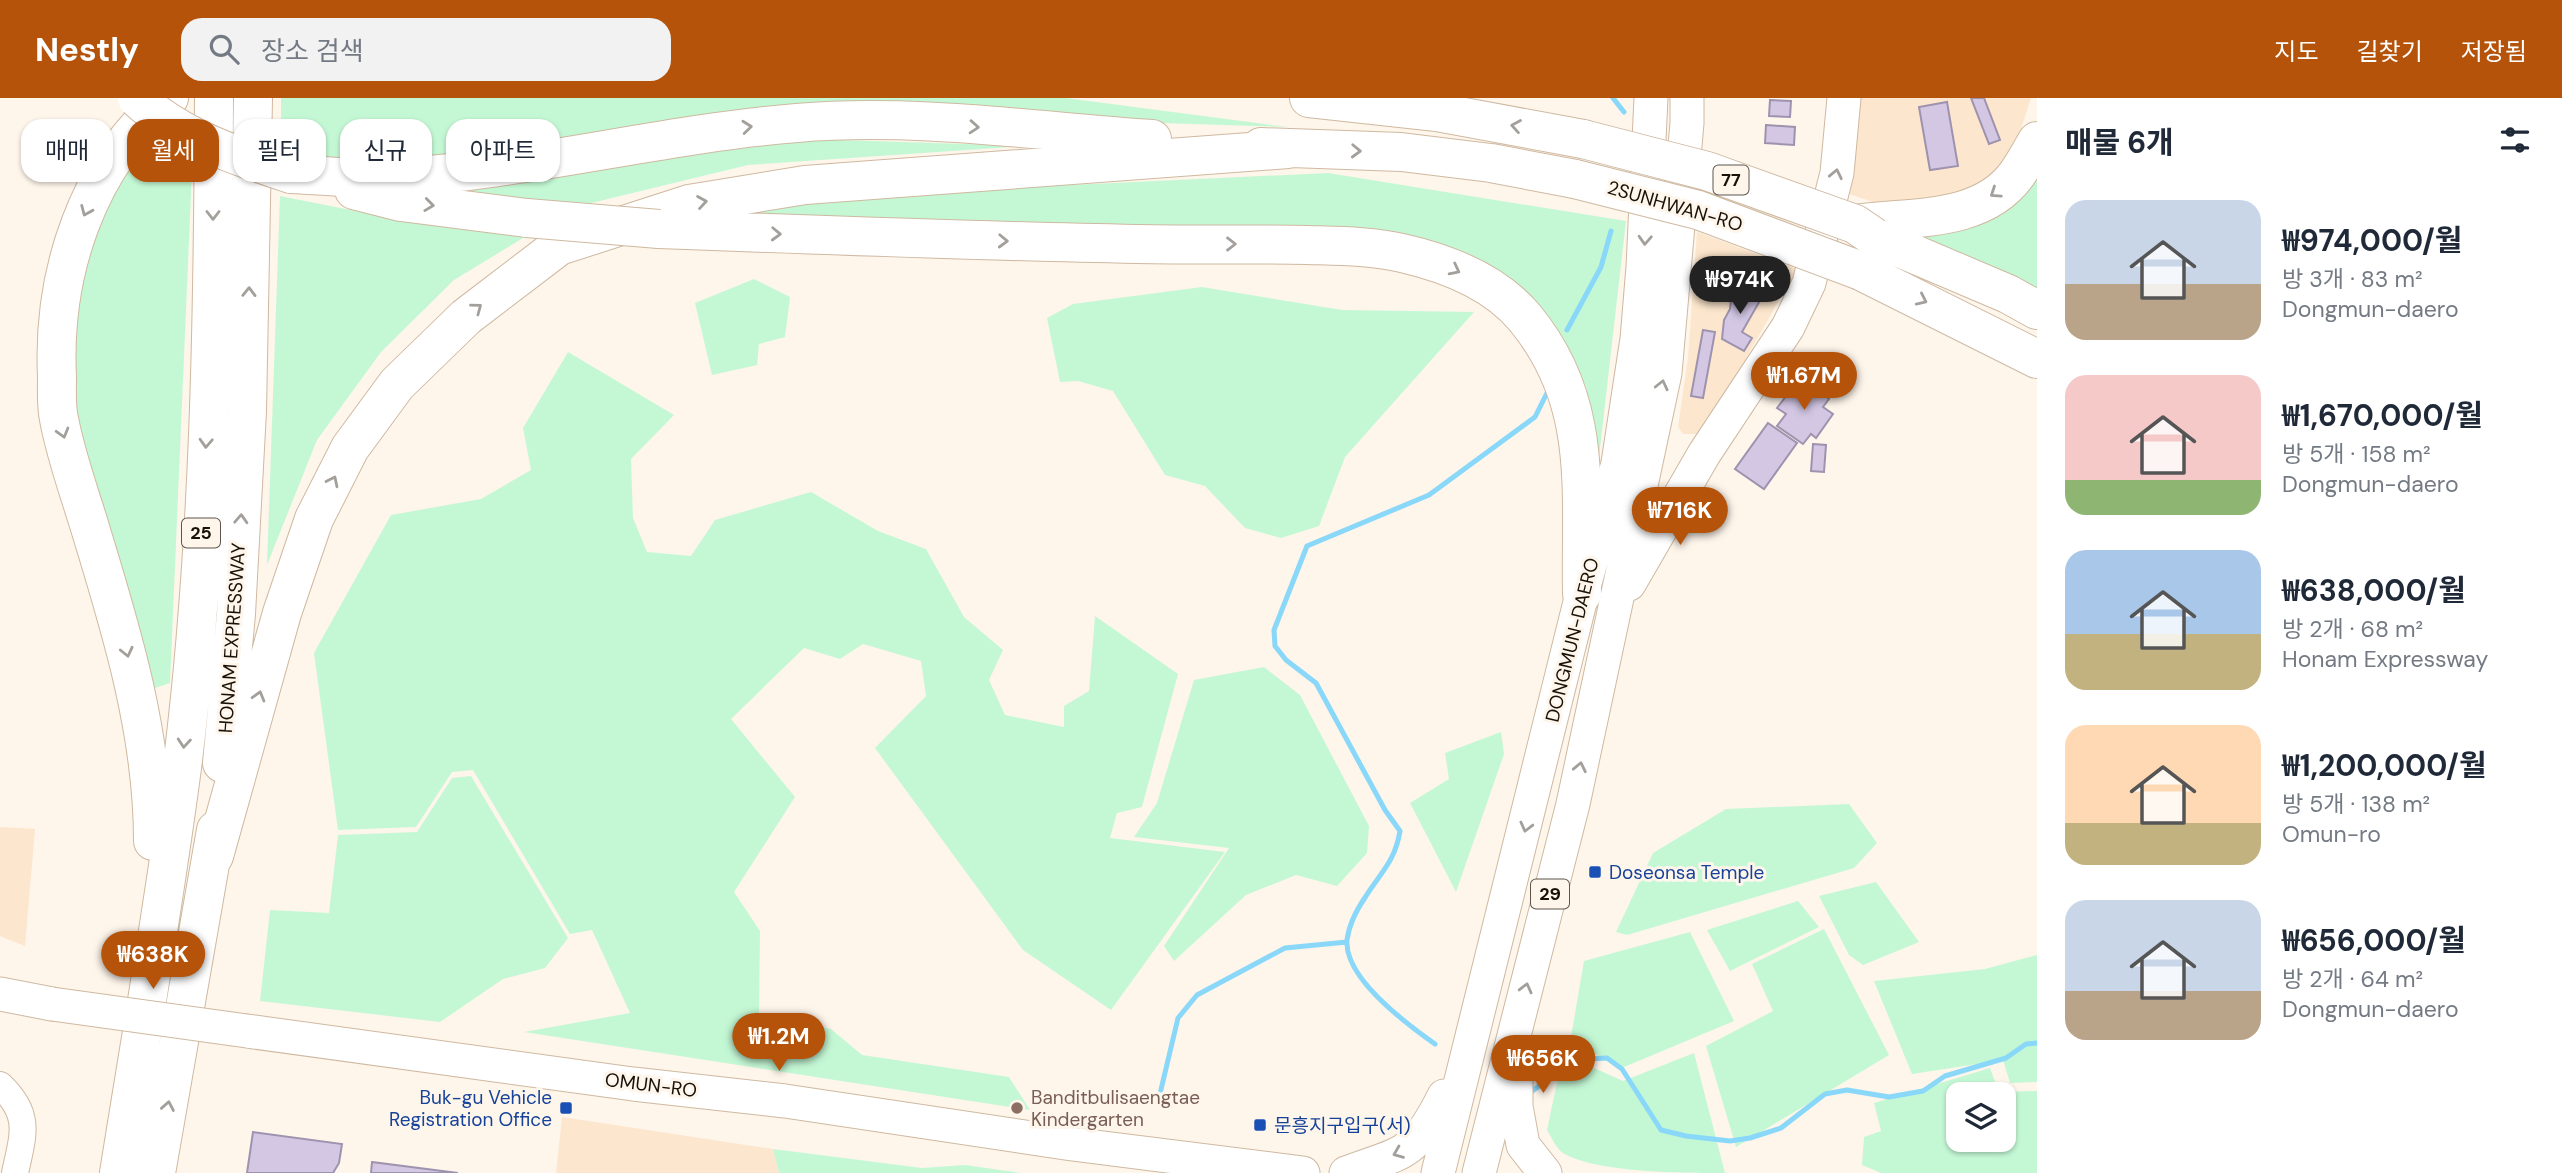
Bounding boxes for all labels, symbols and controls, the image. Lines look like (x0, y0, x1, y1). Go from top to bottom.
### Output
search box (181, 18, 671, 81)
text: Nestly (35, 28, 139, 71)
icon: search (205, 30, 243, 68)
text: 장소 검색 (261, 34, 364, 68)
text: 지도 (2274, 36, 2319, 67)
text: 길찾기 (2357, 36, 2423, 67)
text: 저장됨 (2461, 36, 2527, 67)
chip: 매매 (21, 119, 113, 182)
chip: 월세 (127, 119, 219, 182)
chip: 필터 (233, 119, 326, 182)
chip: 신규 (340, 119, 432, 182)
chip: 아파트 (446, 119, 560, 182)
one-way arrow (969, 119, 980, 134)
one-way arrow (1510, 119, 1522, 134)
one-way arrow (741, 120, 753, 135)
icon: filters (2496, 121, 2534, 159)
text: 매물 6개 (2065, 123, 2174, 162)
one-way arrow (1351, 143, 1362, 158)
road number: 77 (1714, 166, 1748, 194)
one-way arrow (1828, 168, 1842, 180)
street label: 2SUNHWAN-RO (1604, 175, 1746, 237)
one-way arrow (1990, 185, 2003, 197)
one-way arrow (696, 195, 707, 210)
one-way arrow (423, 198, 435, 213)
one-way arrow (80, 203, 94, 216)
one-way arrow (205, 210, 221, 221)
text: ₩974,000/월 (2282, 221, 2462, 260)
one-way arrow (771, 226, 782, 241)
icon: home (2121, 228, 2205, 312)
one-way arrow (998, 233, 1009, 248)
one-way arrow (1637, 234, 1652, 245)
one-way arrow (1225, 237, 1236, 252)
pin: ₩974K (1691, 256, 1789, 316)
one-way arrow (1448, 261, 1460, 275)
text: ₩974K (1705, 264, 1775, 294)
text: 방 3개 · 83 m² (2282, 264, 2423, 294)
one-way arrow (242, 286, 257, 297)
one-way arrow (1915, 292, 1928, 306)
text: Dongmun-daero (2282, 294, 2459, 324)
one-way arrow (470, 304, 482, 317)
pin: ₩1.67M (1747, 352, 1861, 412)
text: ₩1.67M (1767, 360, 1841, 390)
one-way arrow (1654, 379, 1668, 391)
text: ₩1,670,000/월 (2282, 396, 2483, 435)
icon: home (2121, 403, 2205, 487)
one-way arrow (55, 427, 69, 439)
one-way arrow (199, 437, 214, 448)
text: 방 5개 · 158 m² (2282, 439, 2431, 469)
text: Dongmun-daero (2282, 469, 2459, 499)
one-way arrow (325, 476, 339, 488)
pin: ₩716K (1631, 488, 1729, 547)
text: ₩716K (1648, 495, 1712, 525)
one-way arrow (233, 514, 248, 525)
road number: 25 (182, 519, 220, 548)
street label: HONAM EXPRESSWAY (213, 542, 251, 734)
street label: DONGMUN-DAERO (1539, 555, 1605, 725)
text: ₩638,000/월 (2282, 571, 2466, 610)
icon: home (2121, 578, 2205, 662)
text: 방 2개 · 68 m² (2282, 614, 2423, 644)
text: Honam Expressway (2282, 644, 2488, 674)
one-way arrow (119, 645, 133, 657)
one-way arrow (251, 690, 265, 702)
one-way arrow (177, 738, 192, 749)
text: ₩1,200,000/월 (2282, 746, 2486, 785)
icon: home (2121, 753, 2205, 837)
one-way arrow (1572, 761, 1587, 773)
text: 방 5개 · 138 m² (2282, 789, 2430, 819)
text: Omun-ro (2282, 819, 2381, 849)
one-way arrow (1519, 821, 1534, 833)
place label: Doseonsa Temple (1609, 860, 1764, 885)
marker: Doseonsa Temple (1587, 864, 1603, 880)
road number: 29 (1531, 880, 1569, 908)
text: ₩656,000/월 (2282, 921, 2466, 960)
icon: home (2121, 928, 2205, 1012)
pin: ₩638K (104, 932, 202, 991)
text: ₩638K (117, 939, 189, 969)
text: 방 2개 · 64 m² (2282, 964, 2423, 994)
one-way arrow (1518, 982, 1532, 994)
text: Dongmun-daero (2282, 994, 2459, 1024)
pin: ₩1.2M (730, 1014, 828, 1073)
text: ₩1.2M (748, 1021, 810, 1051)
pin: ₩656K (1494, 1035, 1592, 1095)
text: ₩656K (1507, 1043, 1579, 1073)
street label: OMUN-RO (604, 1067, 698, 1103)
map controls (1946, 1082, 2016, 1152)
button: layers (1946, 1082, 2016, 1152)
place label: Buk-gu Vehicle Registration Office (389, 1085, 552, 1132)
place label: Banditbulisaengtae Kindergarten (1031, 1085, 1200, 1132)
one-way arrow (160, 1100, 175, 1112)
marker: Buk-gu Vehicle Registration Office (558, 1100, 574, 1116)
marker: Banditbulisaengtae Kindergarten (1009, 1100, 1025, 1116)
place label: 문흥지구입구(서) (1274, 1113, 1411, 1138)
marker: 문흥지구입구(서) (1252, 1117, 1268, 1133)
one-way arrow (1393, 1145, 1405, 1159)

